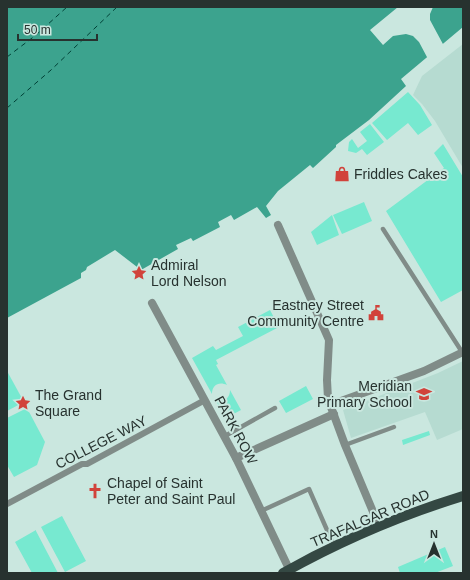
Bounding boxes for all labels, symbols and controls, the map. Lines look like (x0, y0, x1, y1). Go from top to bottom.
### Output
scale bar (18, 16, 97, 42)
text: 50 m (24, 23, 51, 37)
shop icon: Friddles Cakes (333, 165, 351, 183)
place label: Friddles Cakes (354, 166, 447, 182)
place label: Admiral Lord Nelson (151, 257, 227, 289)
place icon: Admiral Lord Nelson (130, 264, 148, 282)
place label: Eastney Street Community Centre (247, 297, 364, 329)
public building icon: Eastney Street Community Centre (367, 304, 385, 322)
place label: Meridian Primary School (317, 378, 412, 410)
school or university icon: Meridian Primary School (415, 385, 433, 403)
place label: The Grand Square (35, 387, 102, 419)
street label: PARK ROW (211, 393, 261, 468)
place icon: The Grand Square (14, 394, 32, 412)
street label: COLLEGE WAY (53, 412, 150, 472)
place label: Chapel of Saint Peter and Saint Paul (107, 475, 235, 507)
church icon: Chapel of Saint Peter and Saint Paul (86, 482, 104, 500)
street label: TRAFALGAR ROAD (308, 486, 432, 550)
north arrow (414, 524, 454, 564)
text: N (430, 528, 438, 540)

